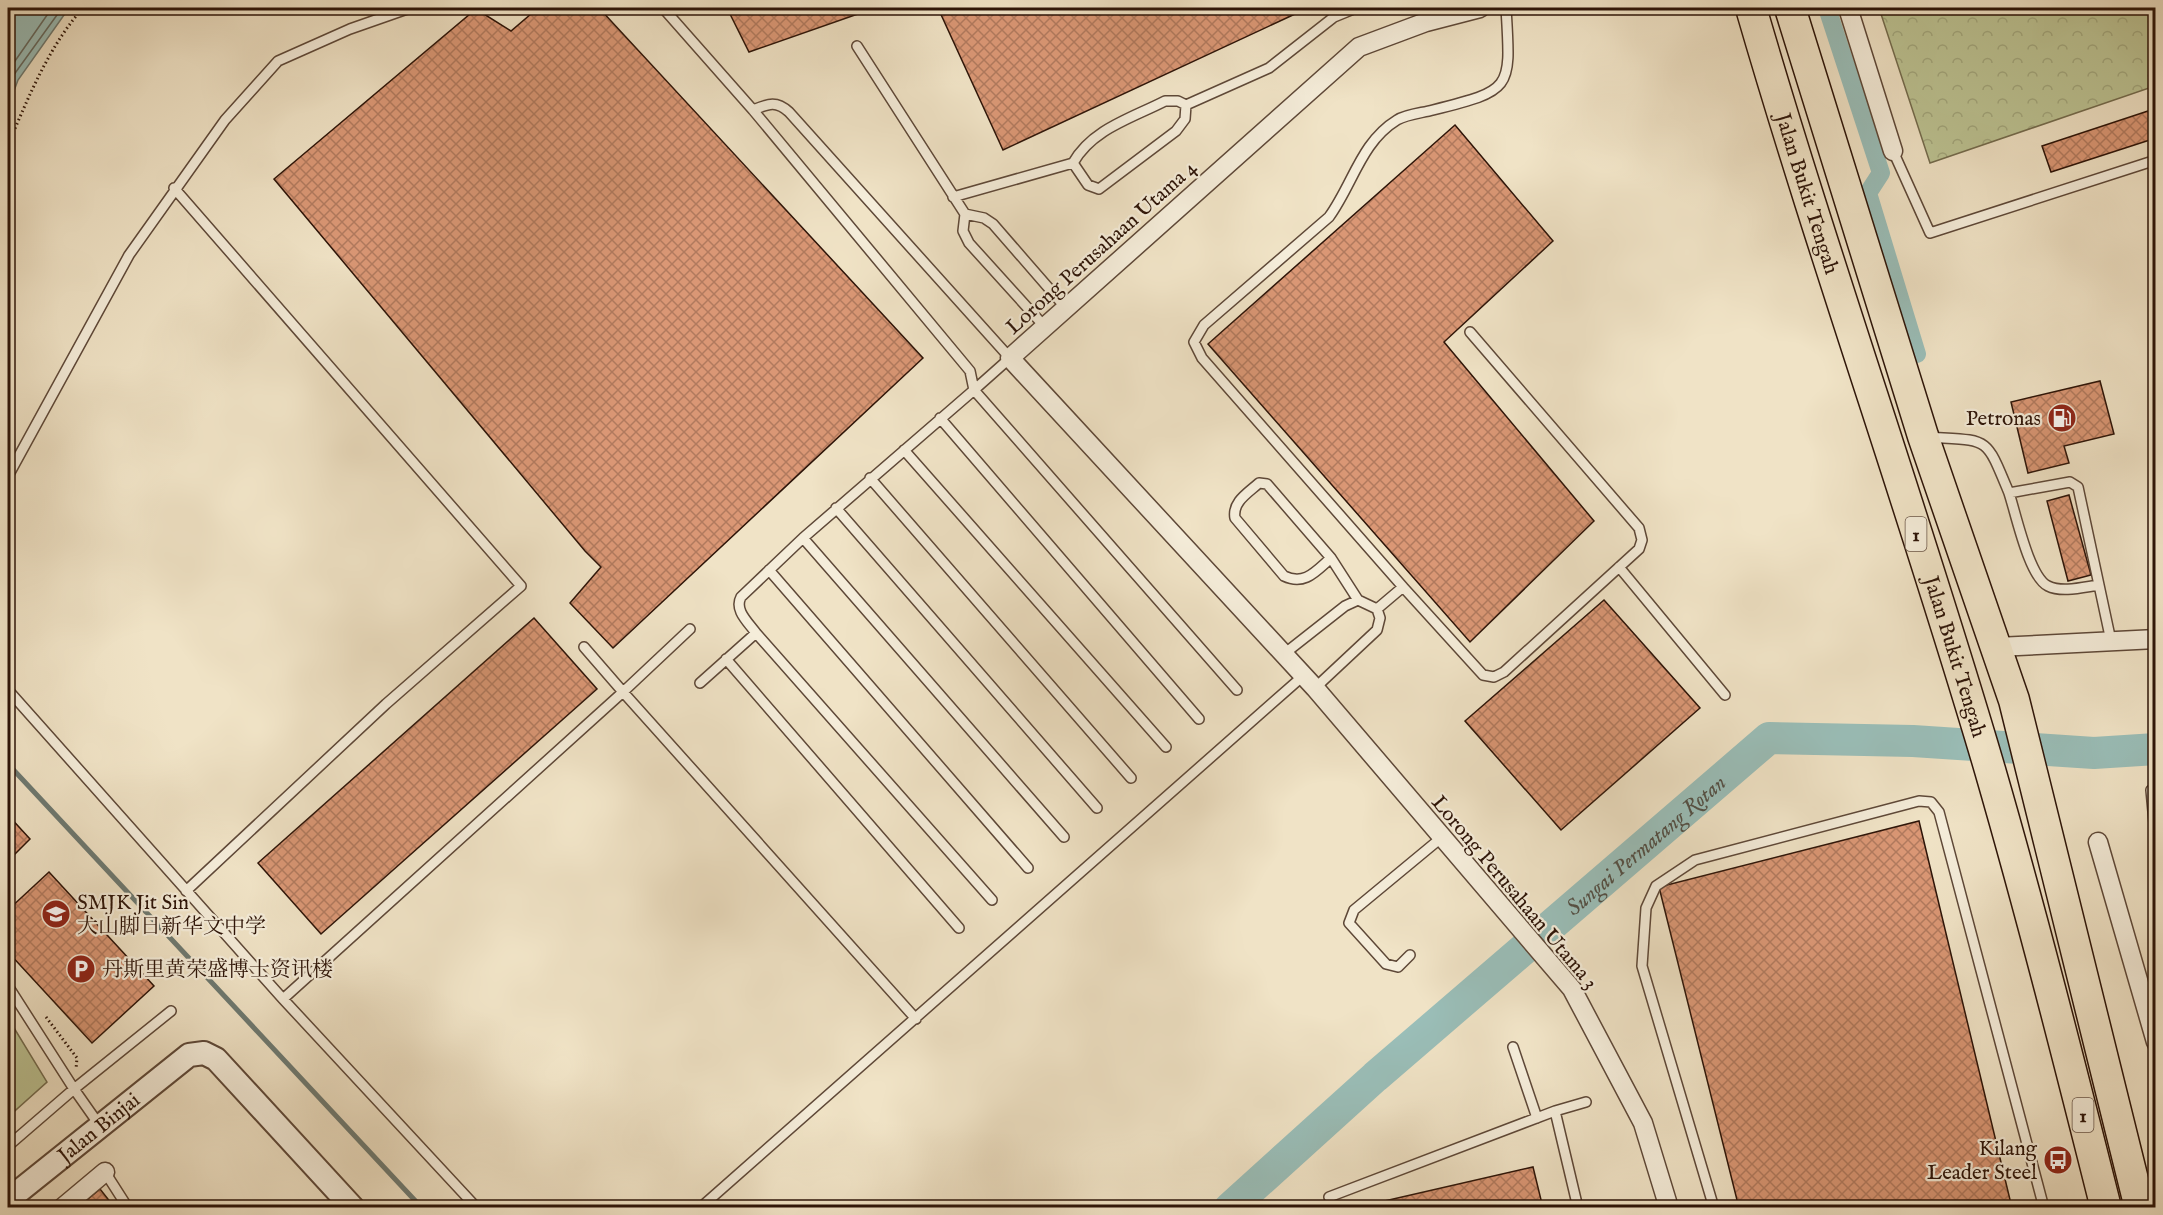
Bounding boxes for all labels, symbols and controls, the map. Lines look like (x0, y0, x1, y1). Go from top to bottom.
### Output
street label: Jalan Bukit Tengah (1768, 108, 1844, 278)
street label: Lorong Perusahaan Utama 4 (1001, 155, 1204, 341)
fuel station icon: Petronas (2046, 402, 2078, 434)
place label: Petronas (1966, 406, 2041, 433)
road number: 1 (1906, 517, 1926, 551)
street label: Jalan Bukit Tengah (1916, 571, 1992, 741)
water label: Sungai Permatang Rotan (1561, 769, 1732, 923)
street label: Lorong Perusahaan Utama 3 (1425, 790, 1603, 996)
place label: SMJK Jit Sin 大山脚日新华文中学 (77, 890, 266, 941)
school or university icon: SMJK Jit Sin 大山脚日新华文中学 (40, 898, 72, 930)
parking icon: 丹斯里黄荣盛博士资讯楼 (65, 953, 97, 985)
place label: 丹斯里黄荣盛博士资讯楼 (102, 957, 333, 984)
street label: Jalan Binjai (51, 1087, 146, 1171)
road number: 1 (2072, 1098, 2094, 1132)
place label: Kilang Leader Steel (1927, 1136, 2038, 1187)
bus stop icon: Kilang Leader Steel (2042, 1144, 2074, 1176)

